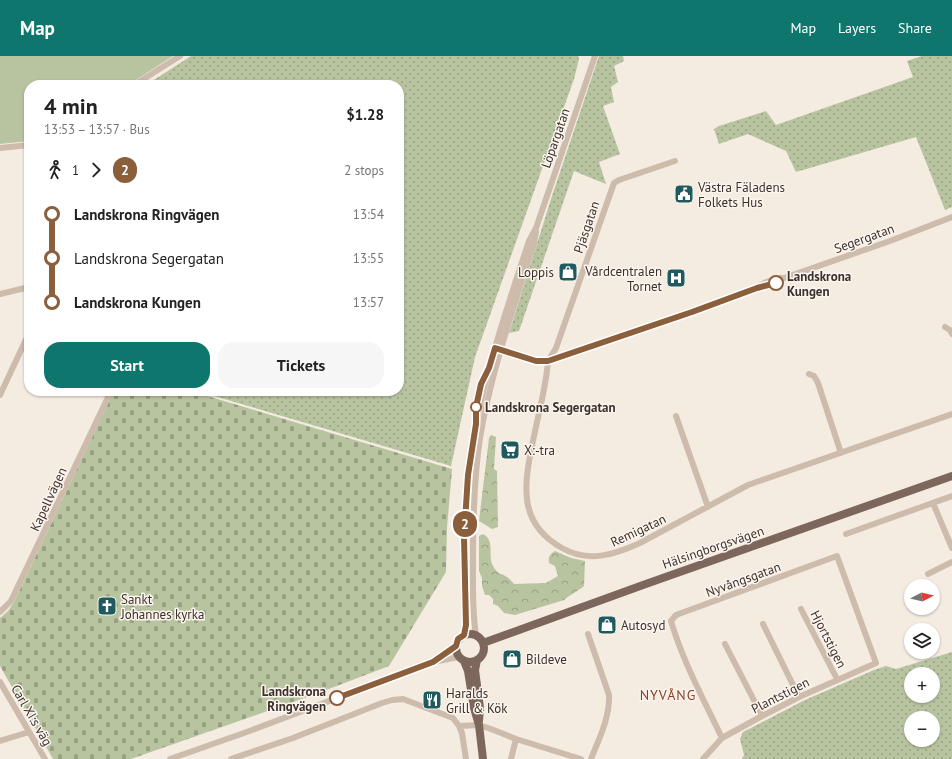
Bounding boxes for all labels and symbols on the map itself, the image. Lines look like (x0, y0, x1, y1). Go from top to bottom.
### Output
street label: Löpargatan (537, 106, 574, 170)
place label: Västra Fäladens Folkets Hus (697, 179, 785, 211)
public building icon: Västra Fäladens Folkets Hus (673, 183, 695, 205)
street label: Pjäsgatan (570, 199, 603, 255)
street label: Segergatan (832, 220, 897, 257)
shop icon: Loppis (557, 261, 579, 283)
place label: Vårdcentralen Tornet (584, 263, 663, 295)
place label: Loppis (518, 264, 554, 281)
hospital icon: Vårdcentralen Tornet (665, 267, 687, 289)
place label: Landskrona Kungen (787, 268, 851, 300)
marker: Landskrona Kungen (768, 275, 784, 291)
place label: Landskrona Segergatan (485, 399, 616, 416)
marker: Landskrona Segergatan (470, 401, 482, 413)
supermarket icon: X:-tra (499, 439, 521, 461)
place label: X:-tra (524, 442, 555, 459)
street label: Kapellvägen (26, 465, 71, 534)
street label: Remigatan (608, 510, 669, 551)
line badge: 2 (452, 511, 478, 537)
street label: Hälsingborgsvägen (660, 522, 766, 573)
street label: Nyvångsgatan (703, 558, 783, 601)
north arrow (904, 579, 940, 615)
place label: Sankt Johannes kyrka (120, 591, 204, 623)
church icon: Sankt Johannes kyrka (96, 595, 118, 617)
street label: Hjortstigen (807, 608, 850, 671)
shop icon: Autosyd (596, 614, 618, 636)
place label: Autosyd (621, 617, 665, 634)
shop icon: Bildeve (501, 648, 523, 670)
place label: Bildeve (526, 651, 567, 668)
street label: Plantstigen (748, 674, 812, 717)
street label: Carl XI:s väg (7, 682, 56, 749)
place label: Landskrona Ringvägen (262, 683, 326, 715)
place label: Haralds Grill & Kök (446, 685, 508, 717)
district label: NYVÅNG (640, 686, 696, 704)
restaurant icon: Haralds Grill & Kök (421, 689, 443, 711)
marker: Landskrona Ringvägen (329, 690, 345, 706)

